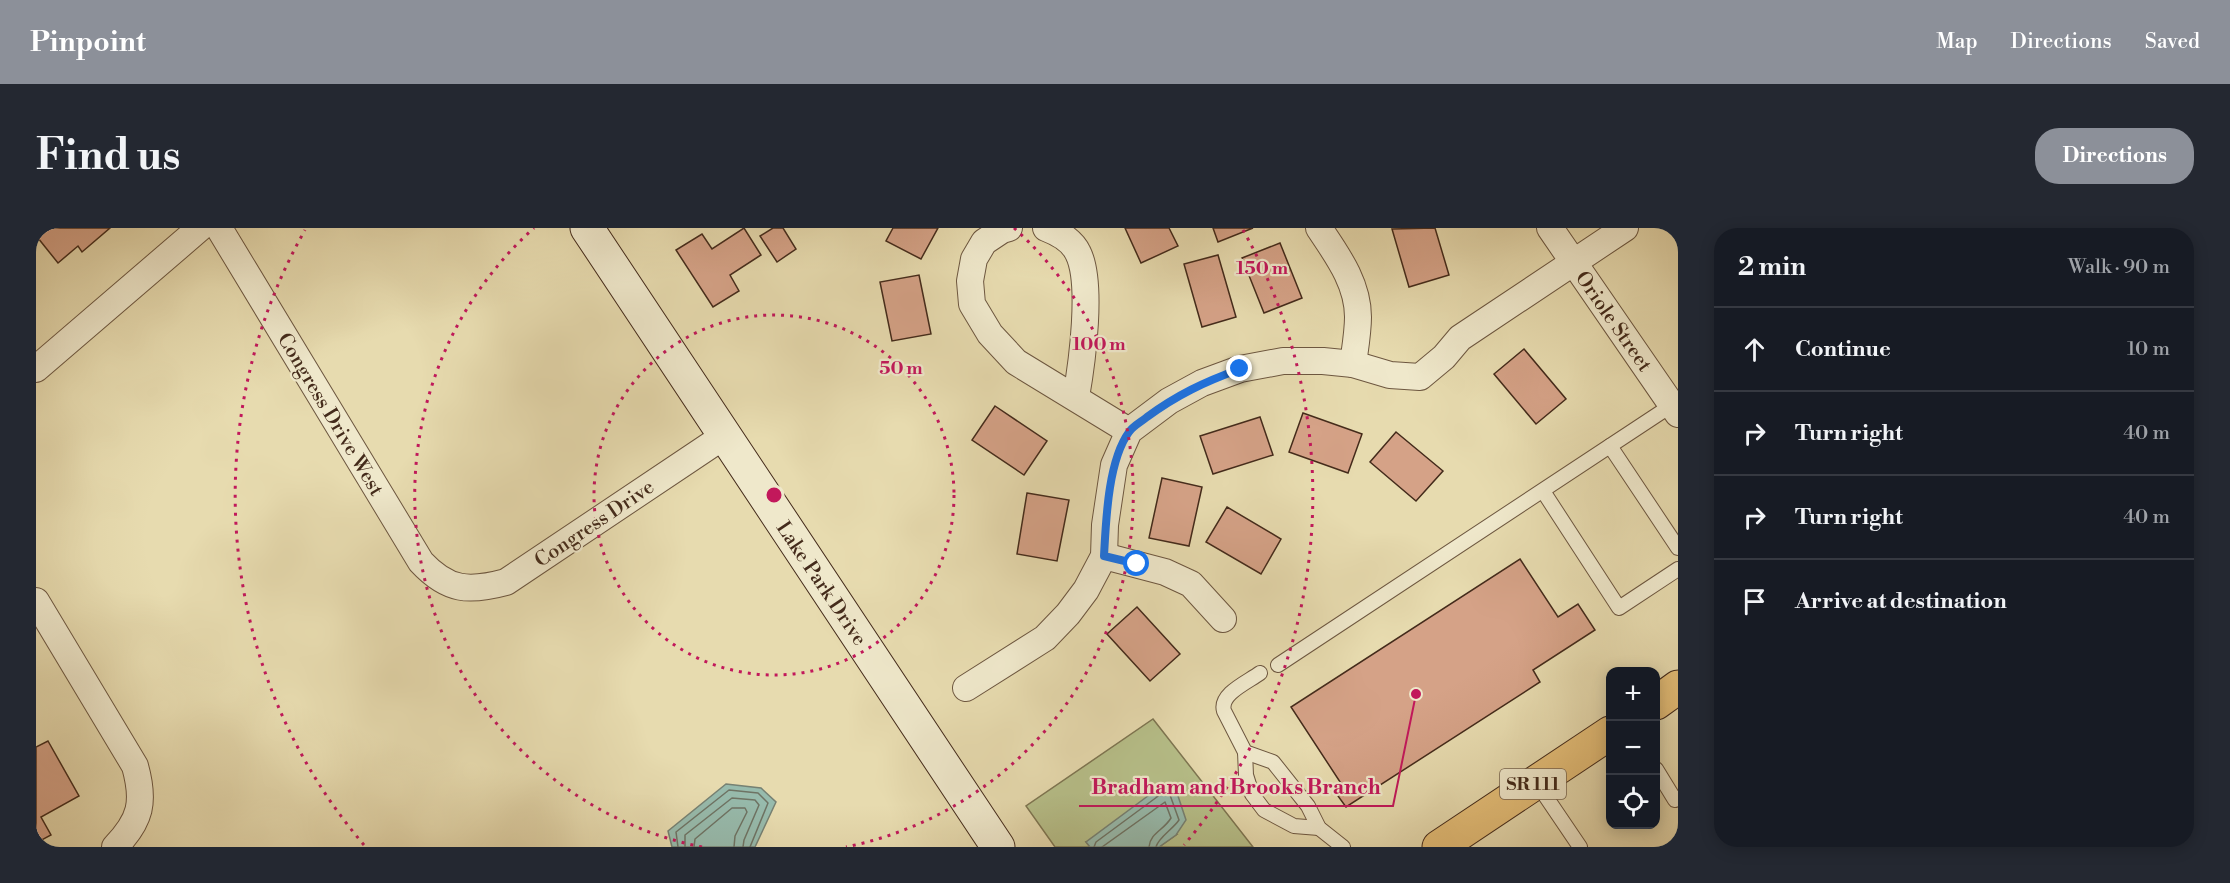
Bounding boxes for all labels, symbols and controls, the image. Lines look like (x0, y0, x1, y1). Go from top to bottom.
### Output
text: Pinpoint (30, 25, 146, 60)
text: Map (1936, 29, 1978, 55)
text: Directions (2011, 29, 2112, 55)
text: Saved (2145, 29, 2200, 55)
button: Directions (2035, 128, 2194, 184)
text: Find us (36, 130, 180, 183)
text: 2 min (1738, 251, 1806, 283)
text: Walk · 90 m (2068, 255, 2170, 280)
text: 150 m (1236, 257, 1289, 280)
street label: Oriole Street (1569, 267, 1657, 377)
street label: Congress Drive West (271, 329, 388, 501)
text: 100 m (1072, 333, 1126, 356)
icon: ahead (1738, 333, 1771, 366)
text: Continue (1795, 336, 1891, 363)
text: 10 m (2127, 337, 2170, 362)
route end (1226, 355, 1252, 381)
text: 50 m (879, 357, 923, 380)
icon: right (1738, 417, 1771, 450)
text: Turn right (1795, 420, 1903, 447)
text: 40 m (2123, 421, 2170, 446)
street label: Congress Drive (530, 475, 659, 573)
centre of rings (764, 485, 784, 505)
icon: right (1738, 501, 1771, 534)
text: Turn right (1795, 504, 1903, 531)
text: 40 m (2123, 505, 2170, 530)
street label: Lake Park Drive (770, 517, 872, 651)
route start (1123, 550, 1149, 576)
icon: arrive (1738, 585, 1771, 618)
text: Arrive at destination (1795, 588, 2007, 615)
map controls (1606, 667, 1660, 829)
button: + (1606, 667, 1660, 721)
button: − (1606, 721, 1660, 775)
callout: Bradham and Brooks Branch (1079, 767, 1393, 806)
road number: SR 111 (1500, 769, 1566, 799)
text: Bradham and Brooks Branch (1091, 775, 1381, 801)
button: locate (1606, 775, 1660, 829)

